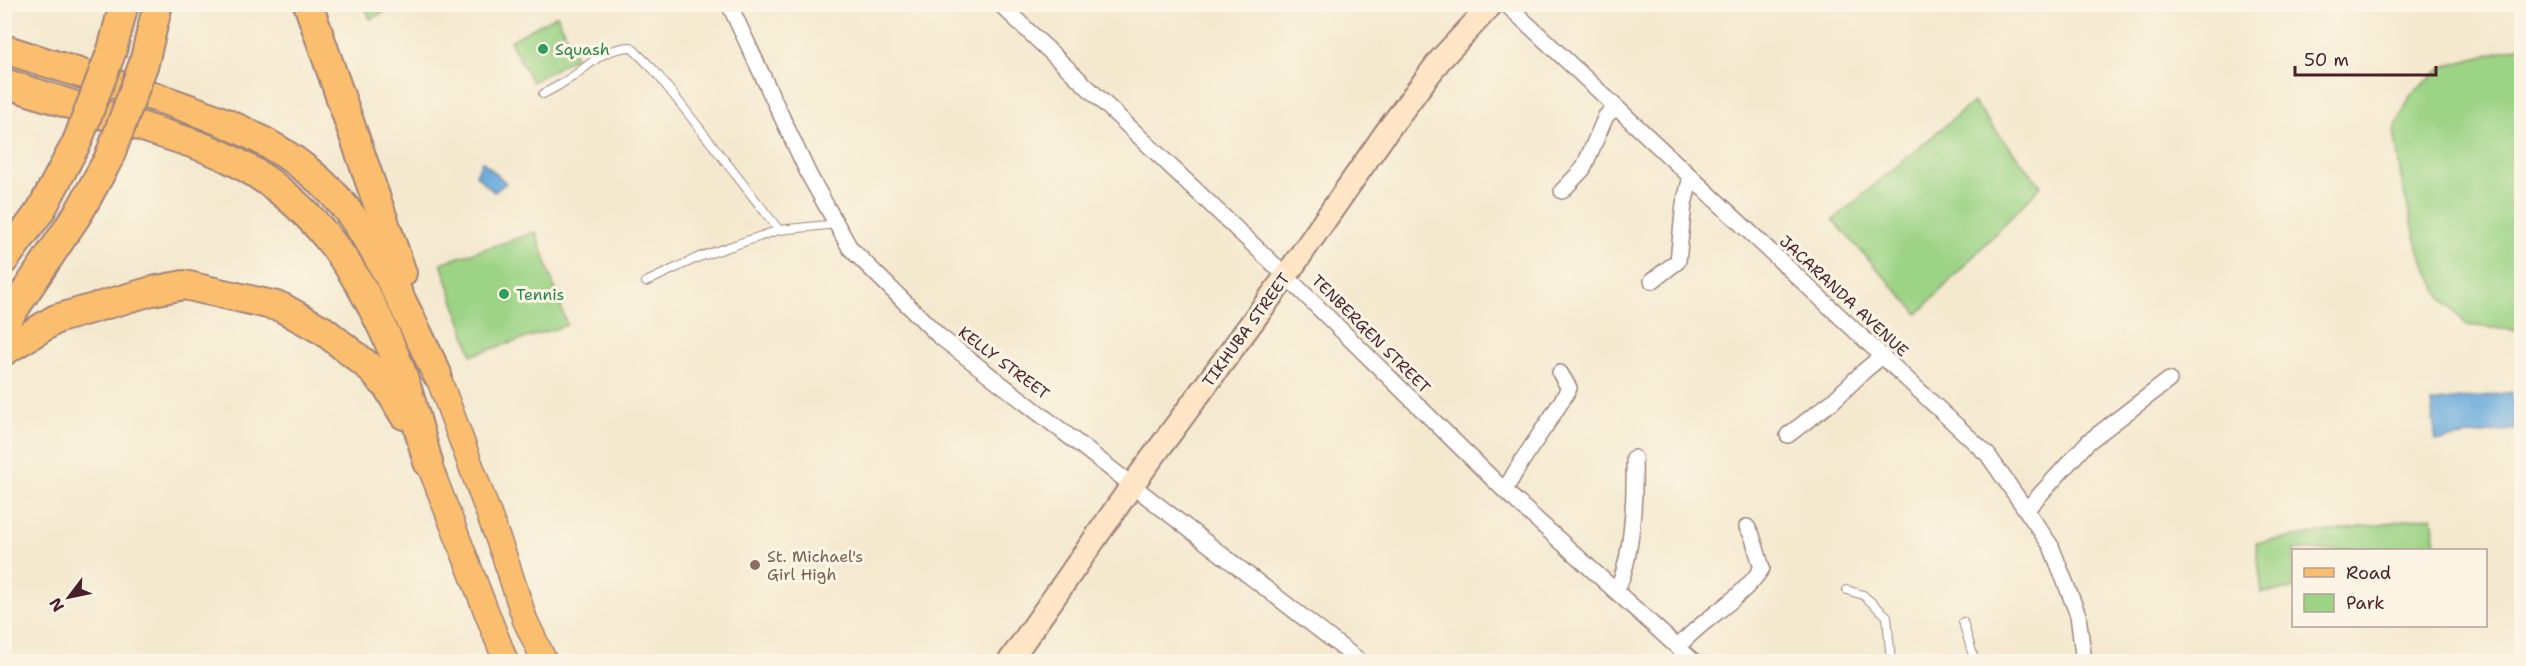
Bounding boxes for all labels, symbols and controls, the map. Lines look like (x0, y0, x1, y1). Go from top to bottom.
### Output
place label: Squash (555, 39, 610, 60)
scale bar (2295, 39, 2436, 77)
marker: Squash (536, 42, 550, 56)
text: 50 m (2304, 48, 2349, 72)
street label: JACARANDA AVENUE (1775, 231, 1913, 361)
street label: TIKHUBA STREET (1197, 269, 1295, 391)
street label: TENBERGEN STREET (1307, 270, 1435, 398)
place label: Tennis (516, 284, 564, 305)
marker: Tennis (497, 287, 511, 301)
street label: KELLY STREET (954, 322, 1054, 404)
place label: St. Michael's Girl High (767, 546, 863, 585)
legend (2292, 549, 2487, 627)
marker: St. Michael's Girl High (748, 558, 762, 572)
text: Road (2346, 561, 2391, 585)
north arrow (39, 567, 99, 627)
text: Park (2346, 591, 2385, 615)
text: N (44, 594, 69, 616)

